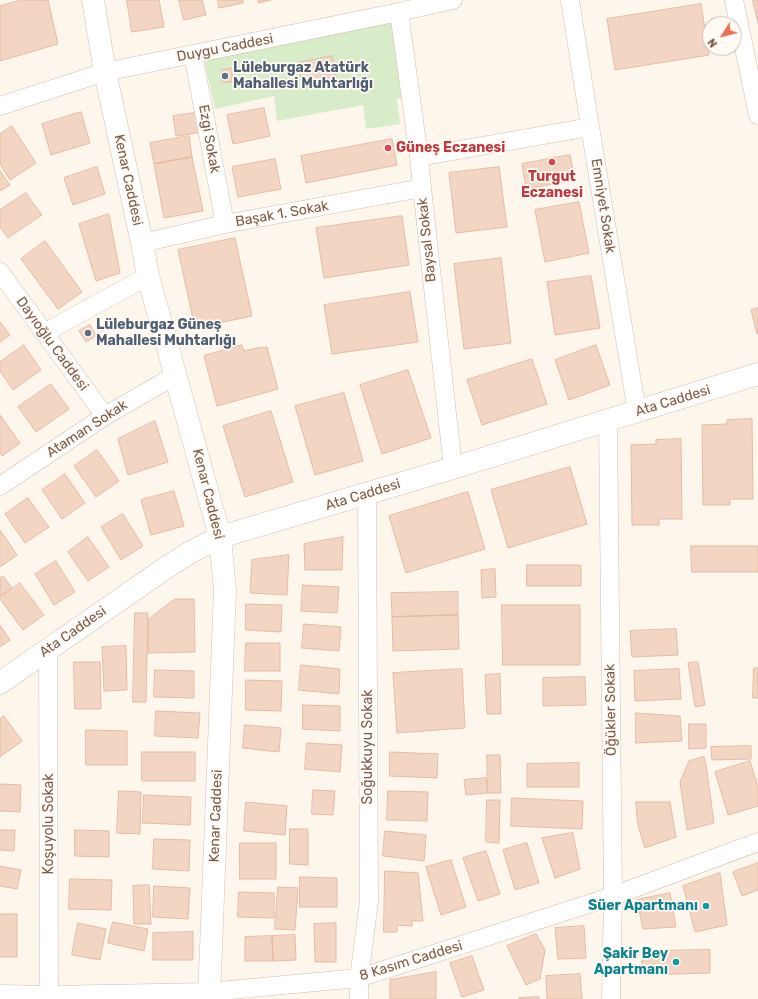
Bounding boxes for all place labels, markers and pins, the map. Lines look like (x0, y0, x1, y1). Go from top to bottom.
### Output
place label: Lüleburgaz Atatürk Mahallesi Muhtarlığı (233, 60, 373, 92)
marker: Lüleburgaz Atatürk Mahallesi Muhtarlığı (220, 71, 230, 81)
place label: Güneş Eczanesi (396, 140, 505, 156)
marker: Güneş Eczanesi (383, 143, 393, 153)
marker: Turgut Eczanesi (547, 157, 557, 167)
place label: Turgut Eczanesi (521, 169, 583, 202)
place label: Lüleburgaz Güneş Mahallesi Muhtarlığı (96, 317, 236, 350)
marker: Lüleburgaz Güneş Mahallesi Muhtarlığı (83, 328, 93, 338)
place label: Süer Apartmanı (588, 898, 698, 914)
marker: Süer Apartmanı (701, 901, 711, 911)
place label: Şakir Bey Apartmanı (594, 946, 668, 978)
marker: Şakir Bey Apartmanı (671, 957, 681, 967)

